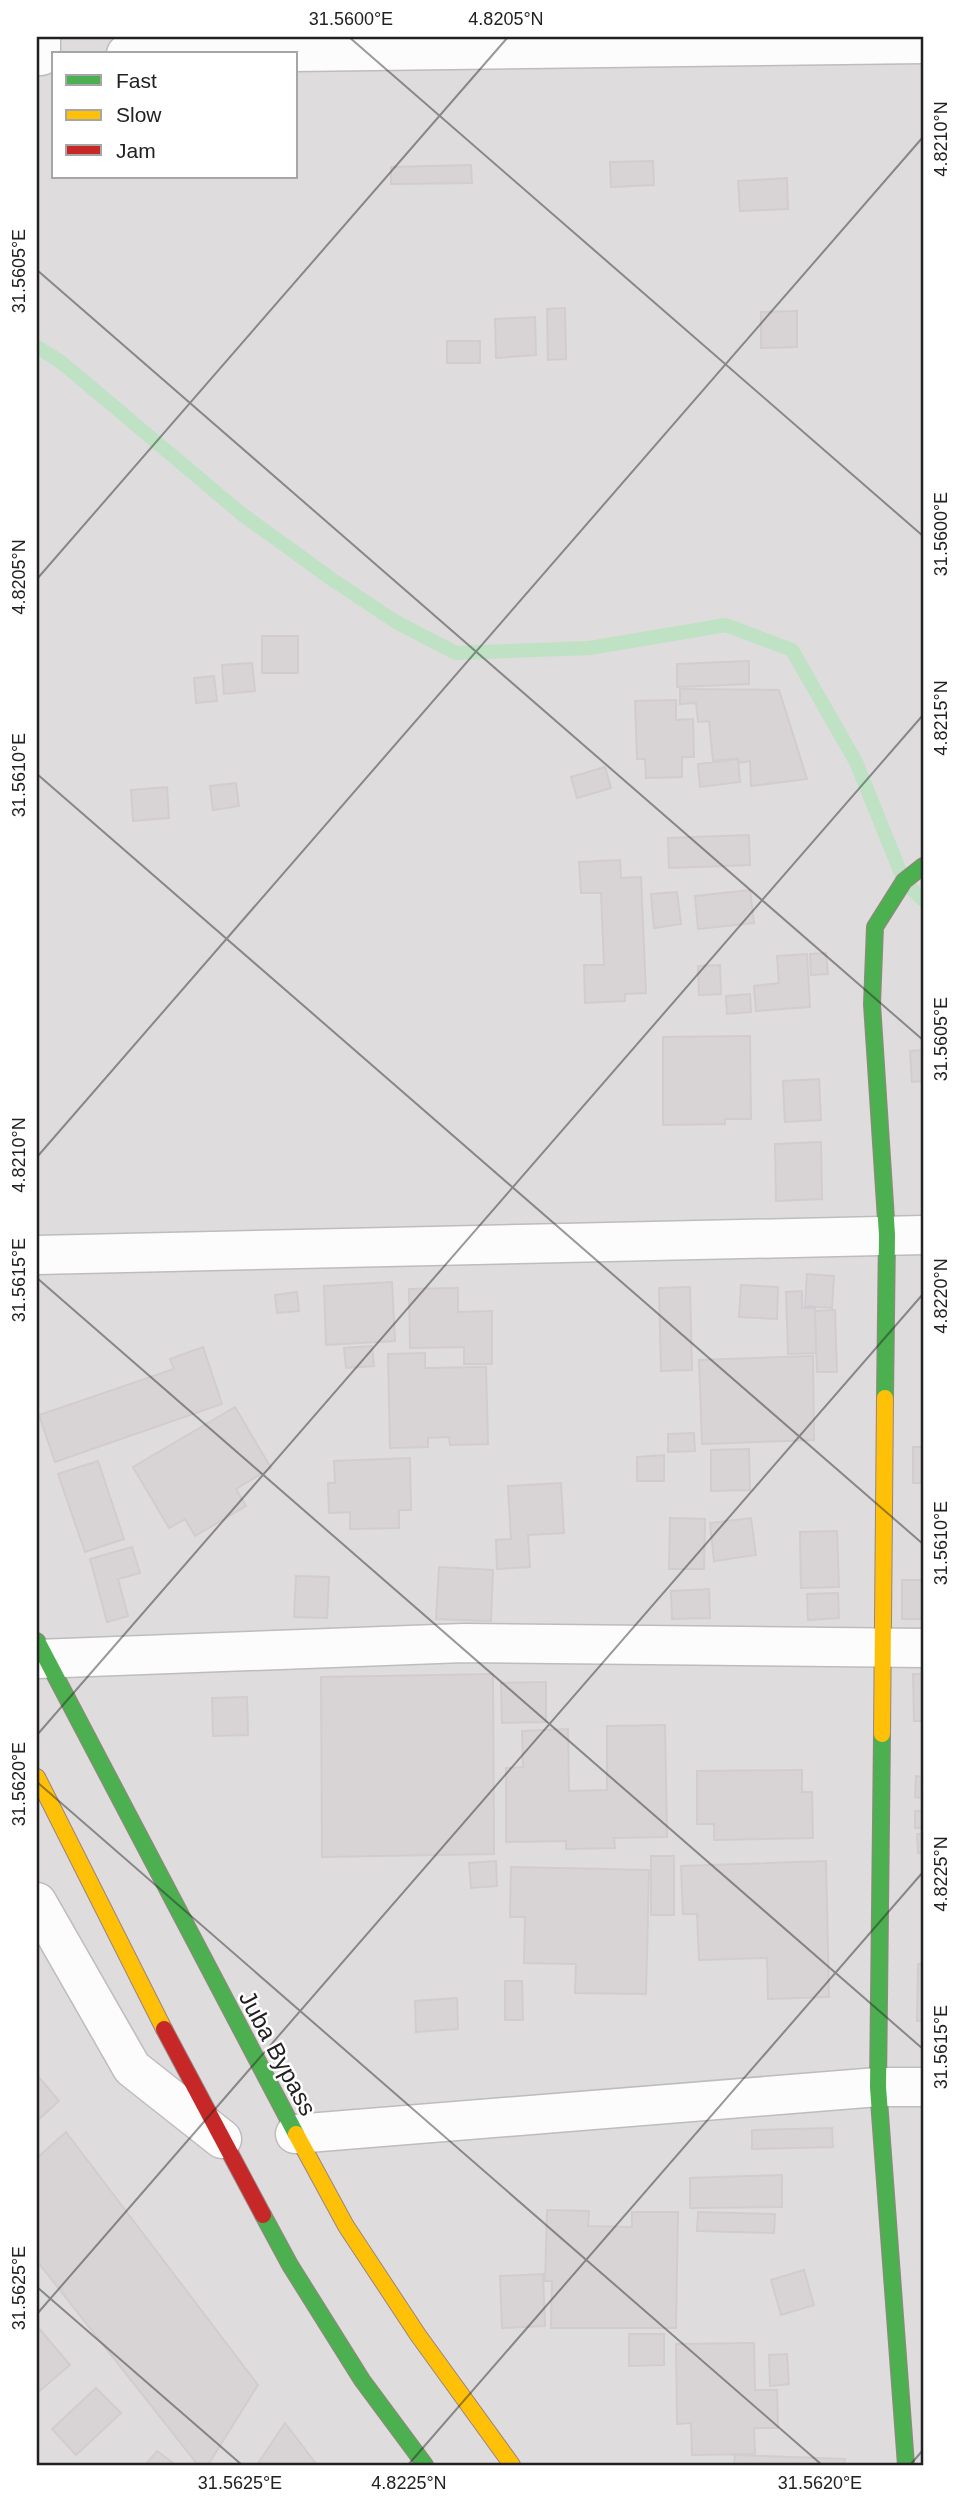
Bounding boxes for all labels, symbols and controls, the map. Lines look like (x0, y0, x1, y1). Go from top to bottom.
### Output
text: 31.5600°E (309, 9, 393, 29)
text: 4.8205°N (468, 9, 544, 29)
legend (52, 52, 298, 178)
text: Fast (116, 69, 157, 92)
text: 4.8210°N (931, 101, 951, 177)
text: Slow (116, 103, 162, 126)
text: Jam (116, 139, 156, 162)
text: 31.5605°E (9, 229, 29, 313)
text: 31.5600°E (931, 492, 951, 576)
text: 4.8205°N (9, 539, 29, 615)
text: 4.8215°N (931, 680, 951, 756)
text: 31.5610°E (9, 733, 29, 817)
text: 31.5605°E (931, 997, 951, 1081)
text: 4.8210°N (9, 1117, 29, 1193)
text: 31.5615°E (9, 1238, 29, 1322)
text: 4.8220°N (931, 1258, 951, 1334)
text: 31.5610°E (931, 1501, 951, 1585)
text: 31.5620°E (9, 1742, 29, 1826)
text: 4.8225°N (931, 1836, 951, 1912)
street label: Juba Bypass (234, 1986, 322, 2120)
text: 31.5615°E (931, 2005, 951, 2089)
text: 31.5625°E (9, 2246, 29, 2330)
text: 31.5625°E (198, 2473, 282, 2493)
text: 4.8225°N (371, 2473, 447, 2493)
text: 31.5620°E (778, 2473, 862, 2493)

